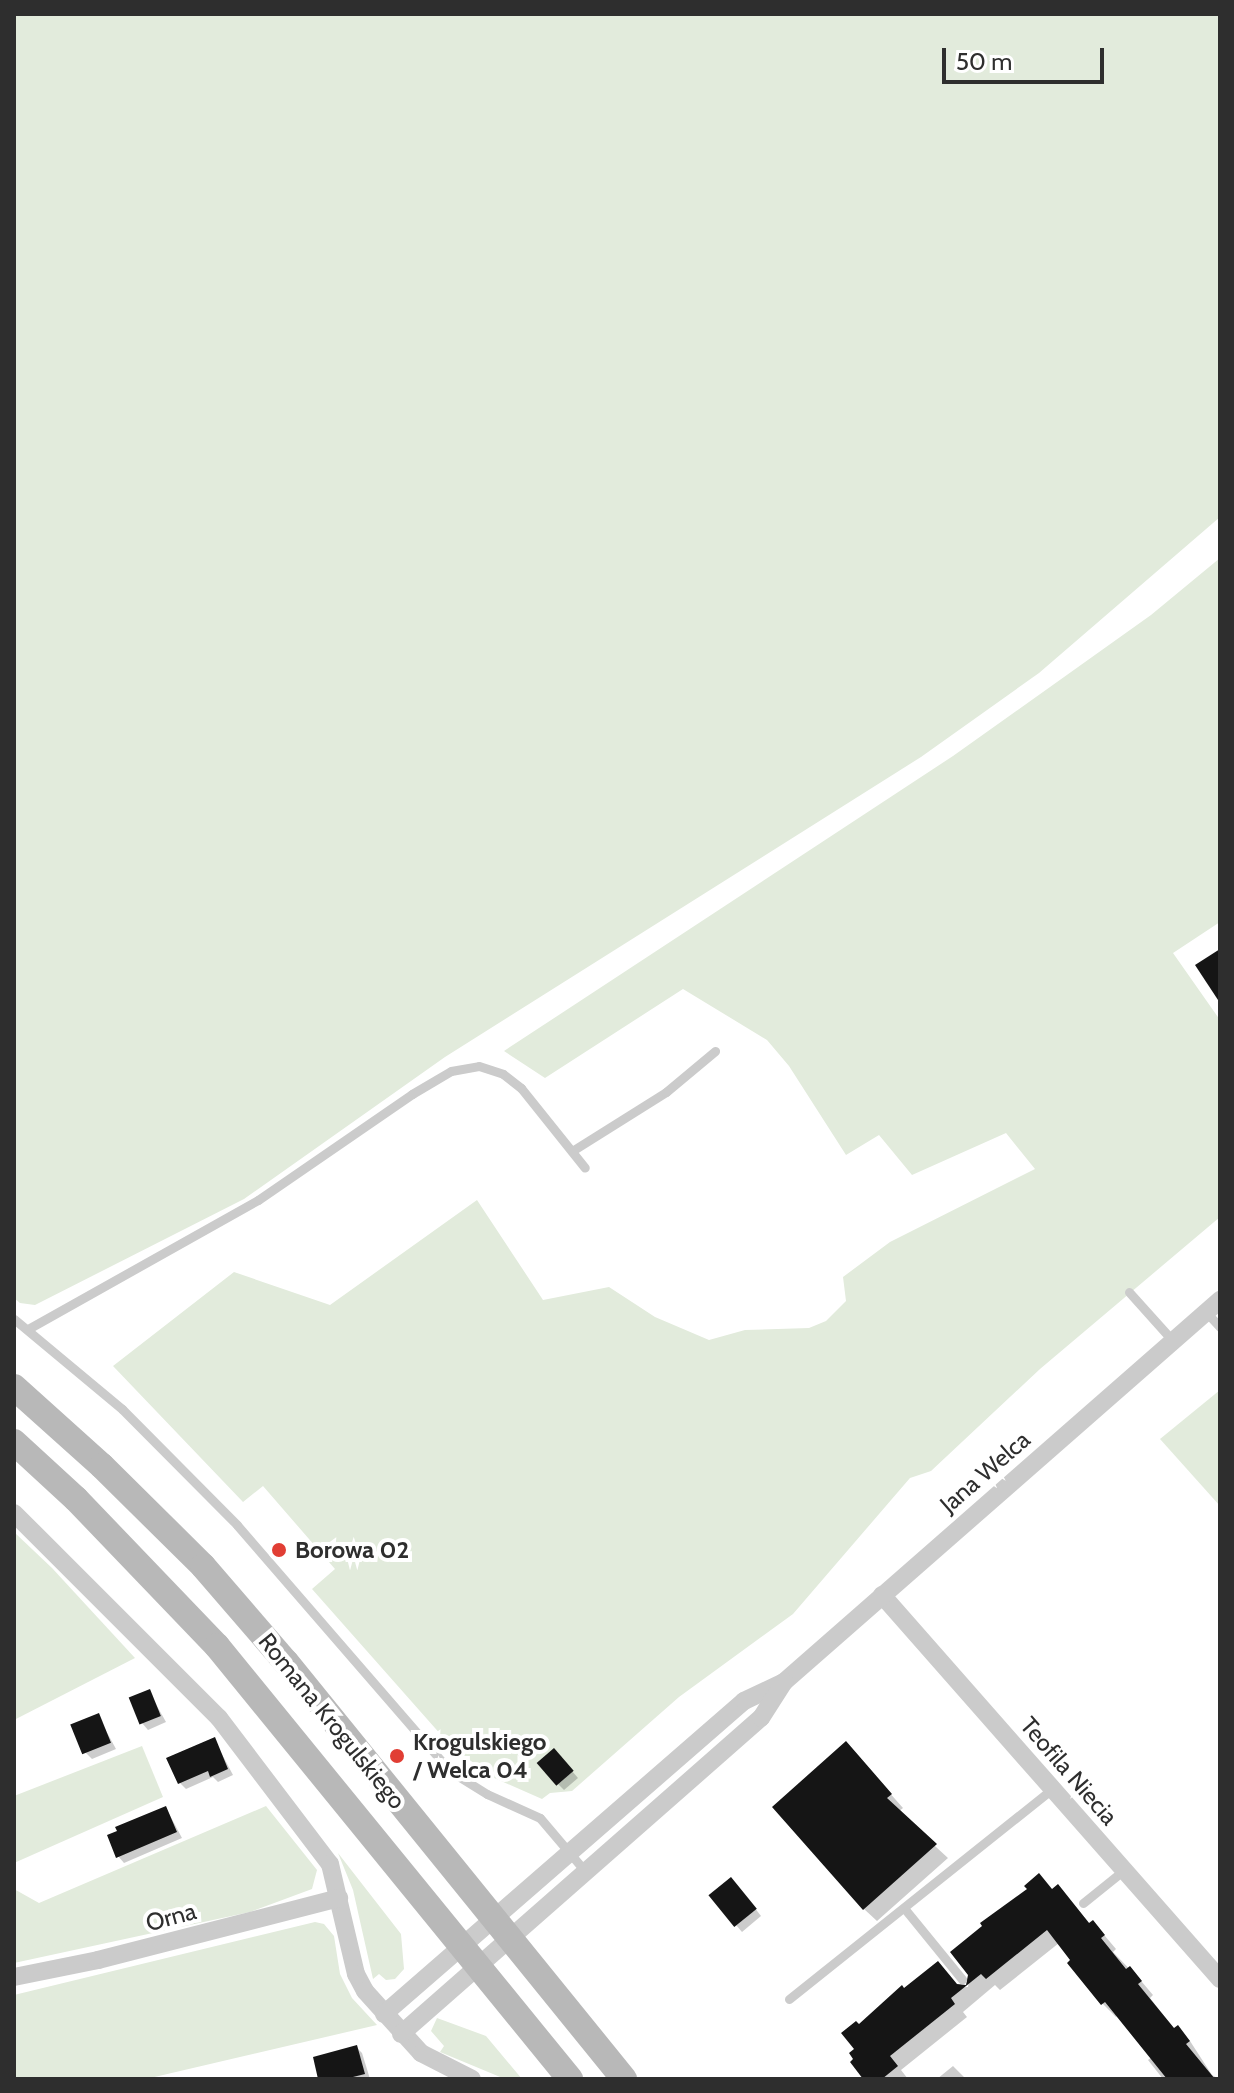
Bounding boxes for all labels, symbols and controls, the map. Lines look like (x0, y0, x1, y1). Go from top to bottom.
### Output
scale bar (946, 32, 1108, 82)
text: 50 m (956, 47, 1012, 76)
street label: Jana Welca (934, 1425, 1036, 1519)
place label: Borowa 02 (295, 1536, 409, 1564)
marker: Borowa 02 (270, 1541, 288, 1559)
street label: Romana Krogulskiego (252, 1627, 412, 1815)
street label: Teofila Niecia (1014, 1711, 1124, 1831)
place label: Krogulskiego / Welca 04 (413, 1728, 547, 1784)
marker: Krogulskiego / Welca 04 (388, 1747, 406, 1765)
street label: Orna (143, 1897, 199, 1937)

